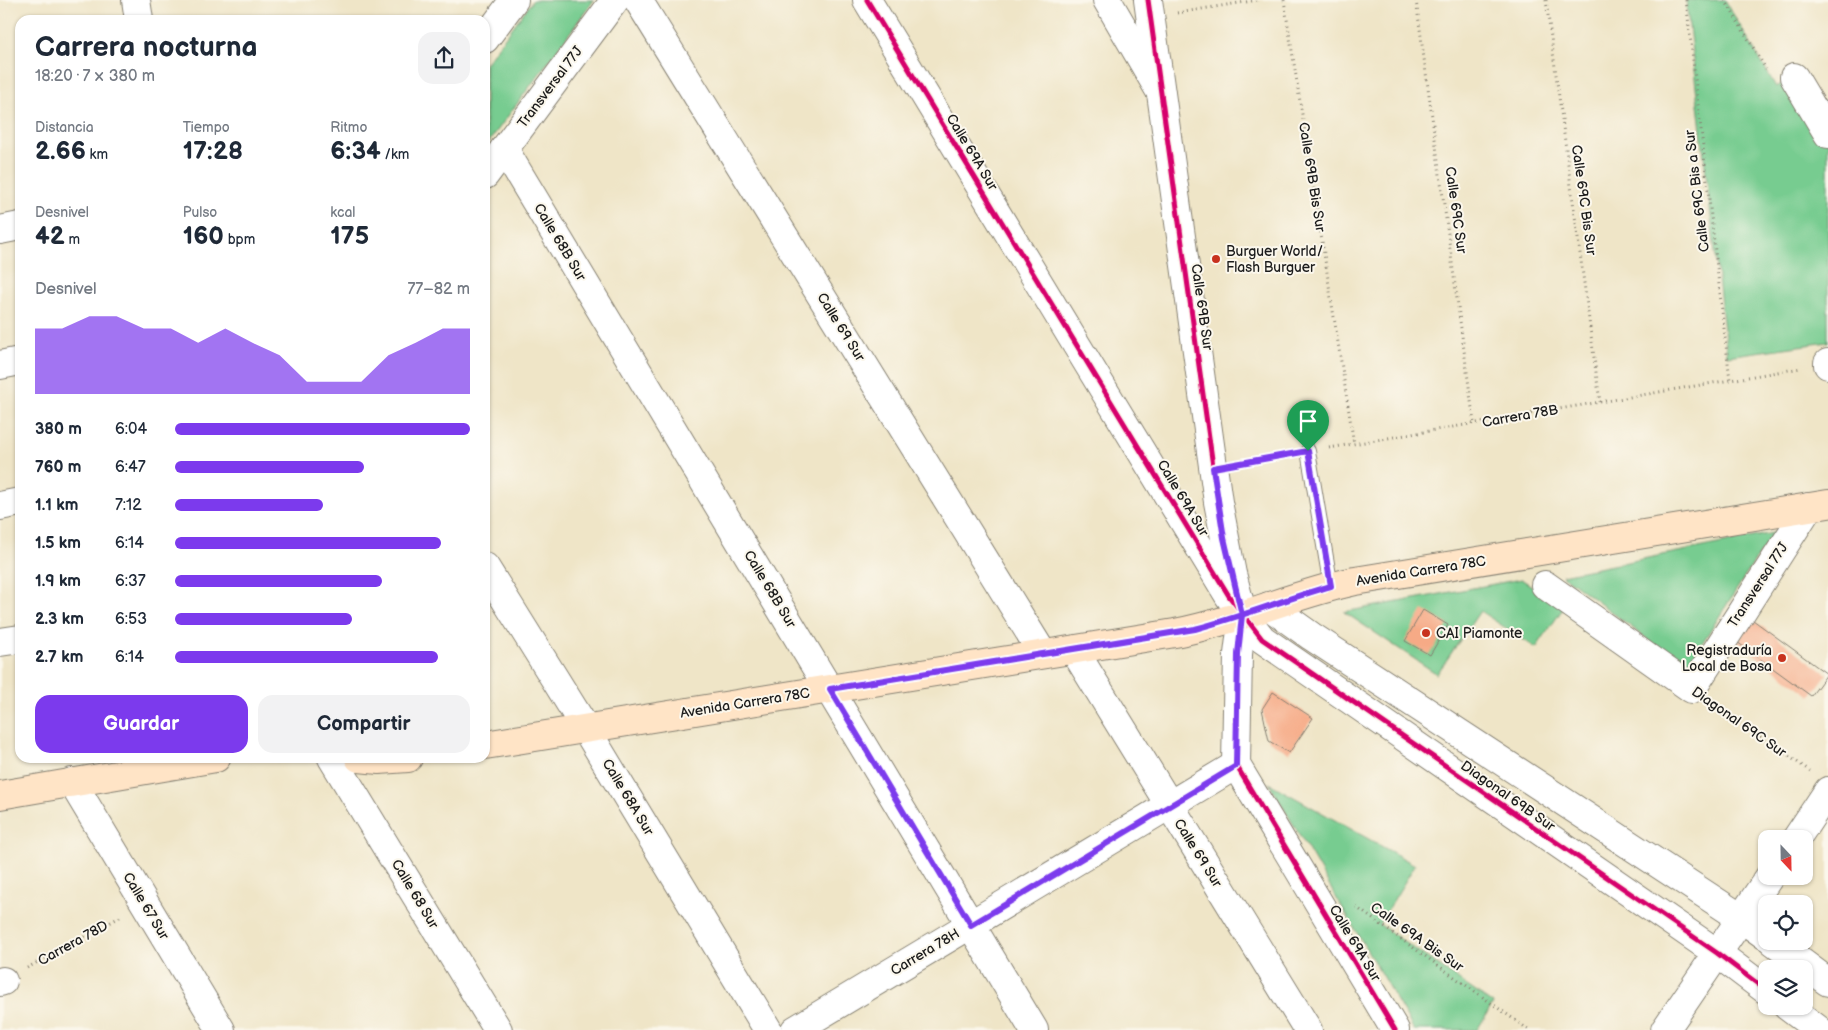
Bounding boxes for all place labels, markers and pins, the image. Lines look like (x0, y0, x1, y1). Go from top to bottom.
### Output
place label: Burguer World/ Flash Burguer (1226, 243, 1323, 276)
marker: Burguer World/ Flash Burguer (1210, 253, 1222, 265)
pin (1287, 400, 1329, 451)
place label: CAI Piamonte (1436, 625, 1522, 642)
marker: CAI Piamonte (1420, 627, 1432, 639)
place label: Registraduría Local de Bosa (1682, 642, 1772, 675)
marker: Registraduría Local de Bosa (1776, 652, 1788, 664)

